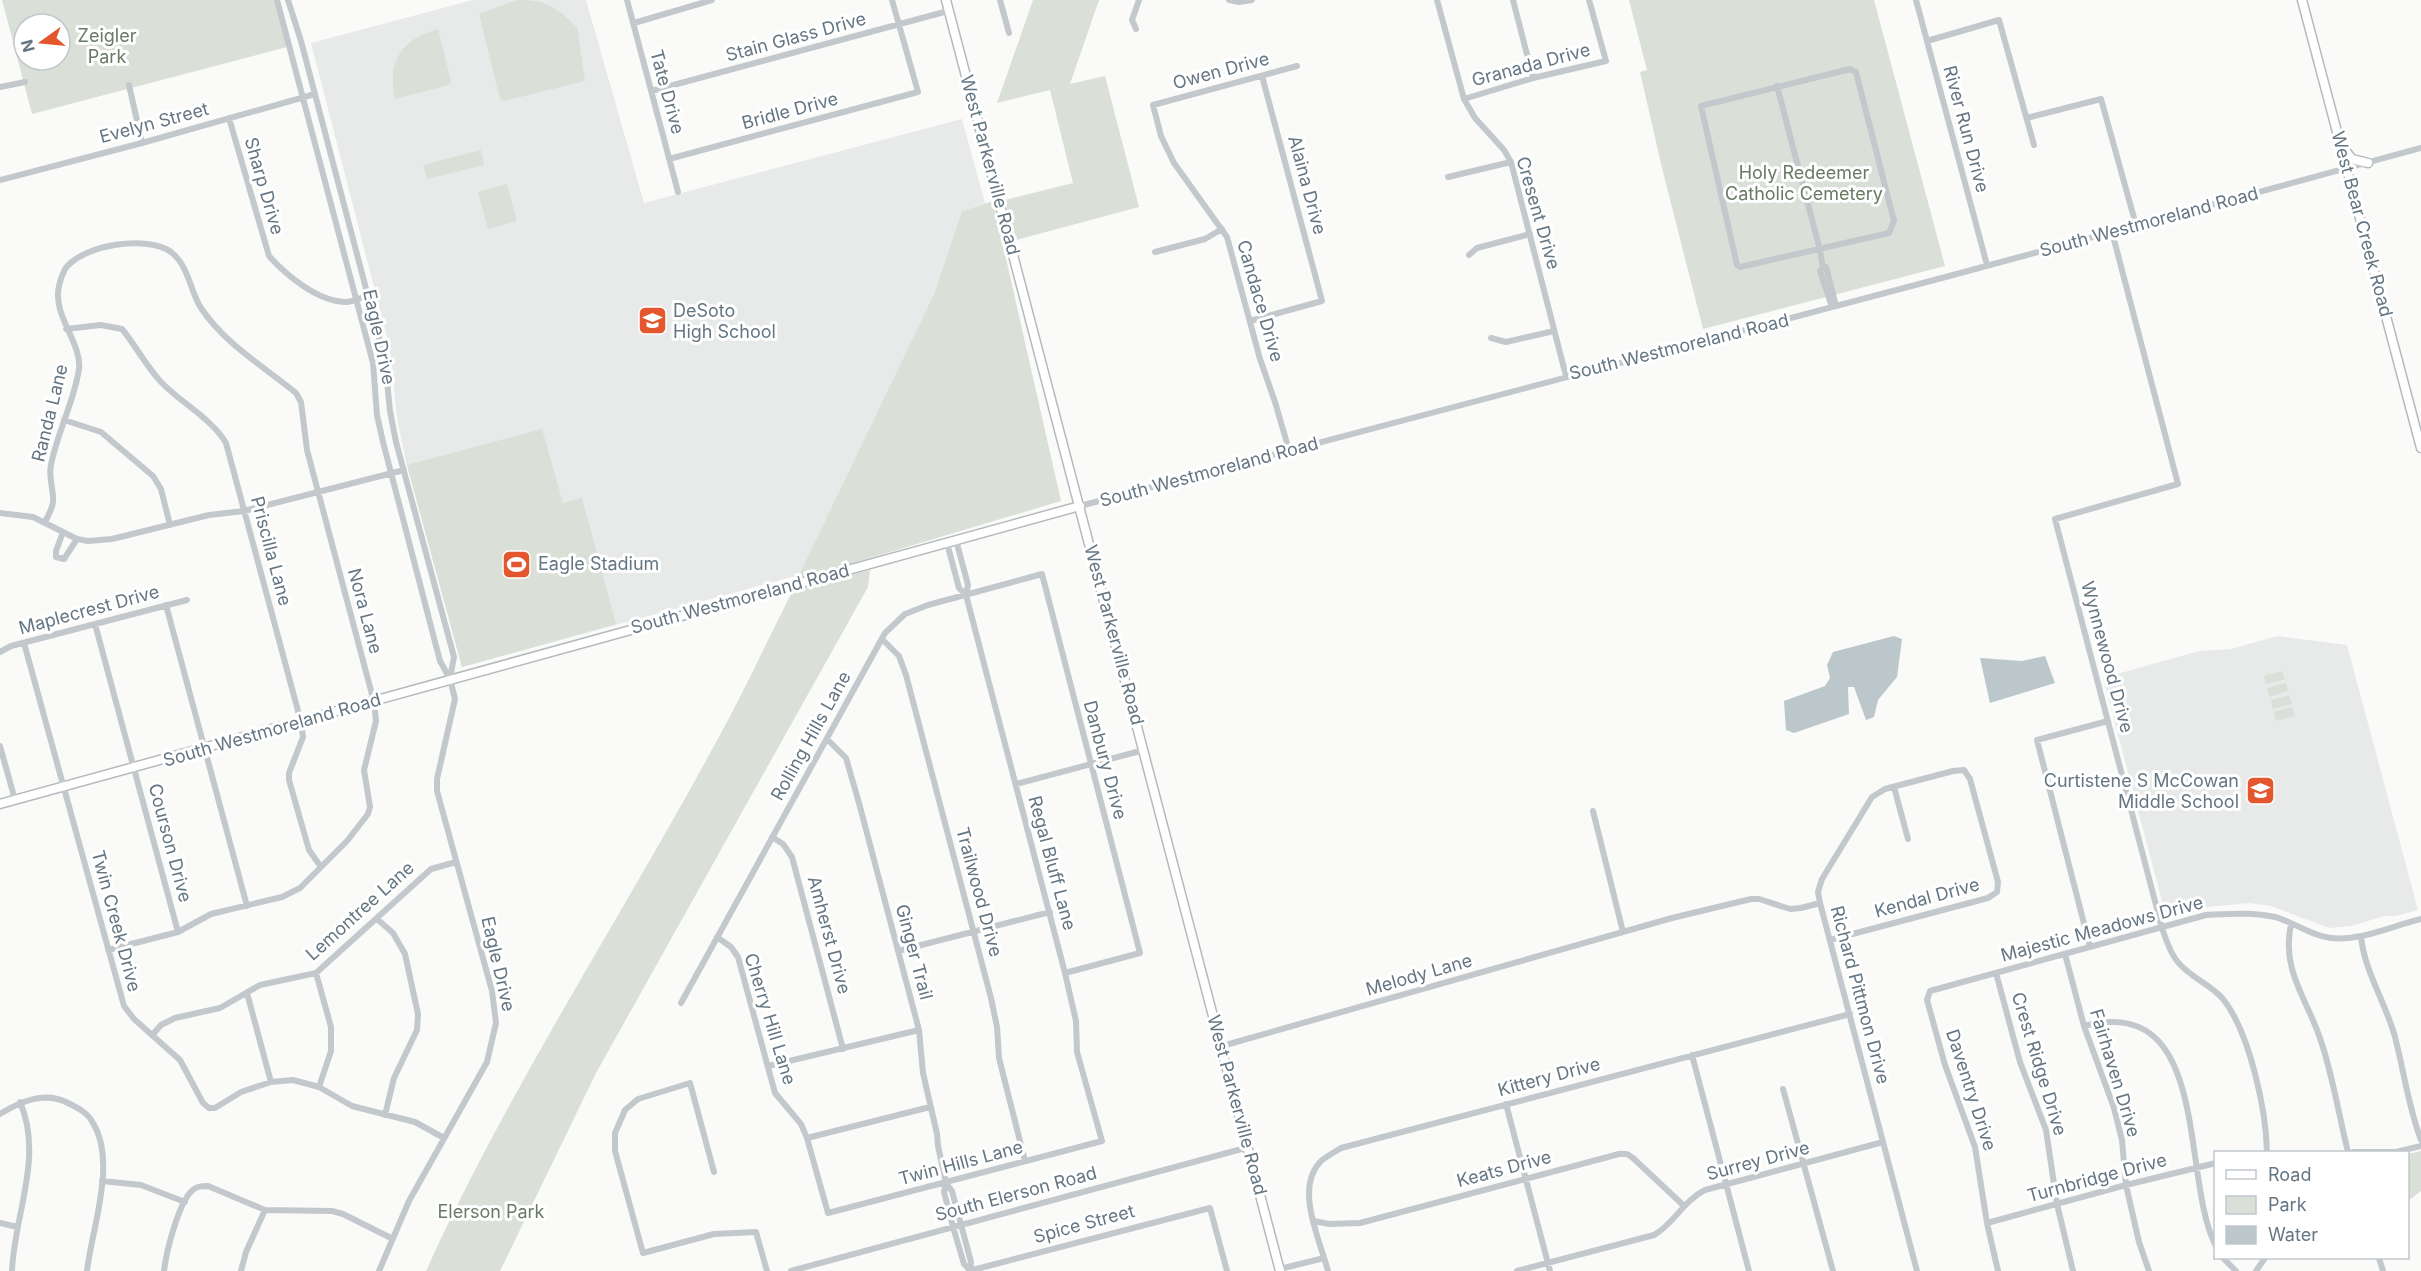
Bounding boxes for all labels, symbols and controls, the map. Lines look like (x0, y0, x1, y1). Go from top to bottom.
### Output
street label: Stain Glass Drive (723, 8, 868, 65)
north arrow (12, 12, 72, 72)
park label: Zeigler Park (78, 25, 137, 67)
text: N (16, 37, 39, 54)
street label: Granada Drive (1469, 39, 1592, 90)
street label: Tate Drive (646, 47, 689, 136)
street label: Owen Drive (1170, 48, 1271, 93)
street label: River Run Drive (1939, 63, 1994, 195)
street label: West Parkerville Road (956, 73, 1025, 257)
street label: Bridle Drive (739, 88, 840, 133)
street label: Evelyn Street (97, 98, 211, 147)
street label: West Bear Creek Road (2328, 129, 2397, 319)
street label: Alaina Drive (1284, 133, 1331, 237)
street label: Sharp Drive (241, 135, 288, 237)
street label: Cresent Drive (1512, 154, 1565, 272)
park label: Holy Redeemer Catholic Cemetery (1725, 162, 1883, 204)
street label: South Westmoreland Road (2037, 182, 2260, 261)
street label: Candace Drive (1233, 238, 1288, 364)
street label: Eagle Drive (359, 287, 400, 386)
place label: DeSoto High School (673, 300, 776, 342)
school or university icon: DeSoto High School (636, 305, 668, 337)
street label: South Westmoreland Road (1567, 309, 1791, 384)
street label: Randa Lane (27, 362, 72, 464)
street label: South Westmoreland Road (1097, 432, 1320, 511)
street label: Priscilla Lane (247, 494, 296, 608)
street label: West Parkerville Road (1080, 543, 1149, 727)
sports icon: Eagle Stadium (501, 548, 533, 580)
place label: Eagle Stadium (538, 553, 659, 574)
street label: South Westmoreland Road (628, 559, 851, 638)
street label: Nora Lane (344, 566, 387, 656)
street label: Wynnewood Drive (2077, 579, 2138, 735)
street label: Maplecrest Drive (16, 581, 161, 638)
street label: Rolling Hills Lane (766, 668, 855, 804)
street label: South Westmoreland Road (161, 688, 383, 771)
street label: Danbury Drive (1080, 698, 1131, 822)
place label: Curtistene S McCowan Middle School (2044, 770, 2239, 812)
school or university icon: Curtistene S McCowan Middle School (2244, 775, 2276, 807)
street label: Courson Drive (145, 781, 196, 905)
street label: Regal Bluff Lane (1024, 793, 1081, 932)
street label: Trailwood Drive (952, 825, 1007, 959)
street label: Twin Creek Drive (88, 848, 145, 994)
street label: Lemontree Lane (301, 857, 418, 965)
street label: Kendal Drive (1872, 873, 1982, 922)
street label: Amherst Drive (804, 874, 855, 996)
street label: Majestic Meadows Drive (1998, 891, 2205, 966)
street label: Ginger Trail (892, 902, 937, 1002)
street label: Richard Pittmon Drive (1827, 903, 1894, 1086)
street label: Eagle Drive (477, 914, 520, 1013)
street label: Melody Lane (1363, 949, 1474, 1000)
street label: Cherry Hill Lane (740, 951, 800, 1087)
street label: Crest Ridge Drive (2008, 990, 2071, 1138)
street label: Fairhaven Drive (2086, 1006, 2145, 1139)
street label: West Parkerville Road (1203, 1013, 1272, 1197)
street label: Daventry Drive (1942, 1026, 2001, 1153)
street label: Kittery Drive (1495, 1053, 1602, 1100)
street label: Twin Hills Lane (896, 1136, 1025, 1189)
street label: Surrey Drive (1704, 1137, 1812, 1184)
street label: Keats Drive (1454, 1146, 1553, 1191)
street label: Turnbridge Drive (2025, 1149, 2169, 1206)
legend (2214, 1151, 2409, 1259)
street label: South Elerson Road (933, 1162, 1099, 1225)
text: Road (2268, 1164, 2311, 1185)
text: Park (2268, 1194, 2307, 1215)
street label: Spice Street (1031, 1200, 1137, 1247)
park label: Elerson Park (438, 1201, 545, 1222)
text: Water (2268, 1224, 2318, 1245)

